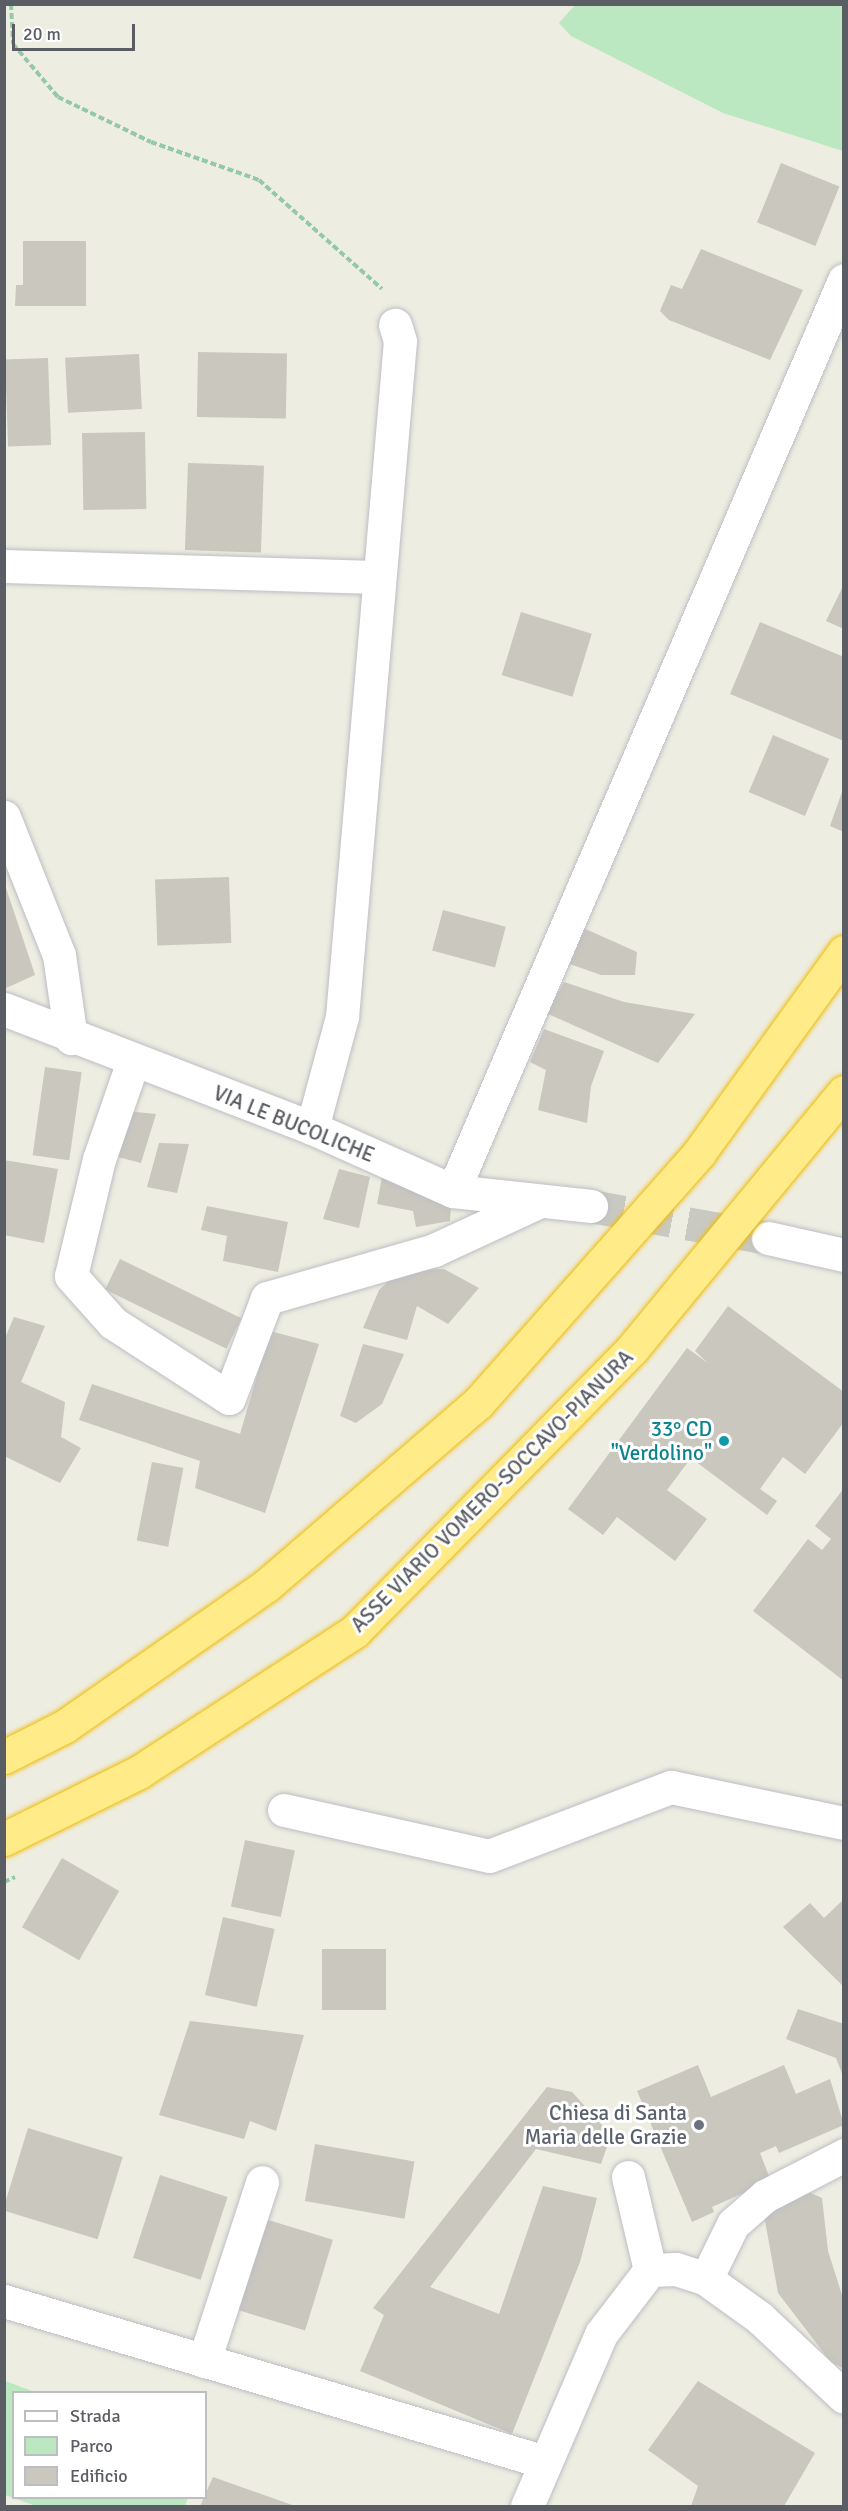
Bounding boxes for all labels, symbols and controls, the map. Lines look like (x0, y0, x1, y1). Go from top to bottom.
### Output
scale bar (15, 12, 138, 50)
text: 20 m (23, 23, 61, 45)
street label: VIA LE BUCOLICHE (210, 1080, 378, 1168)
street label: ASSE VIARIO VOMERO-SOCCAVO-PIANURA (346, 1345, 638, 1637)
place label: 33° CD "Verdolino" (611, 1416, 712, 1466)
marker: 33° CD "Verdolino" (717, 1434, 731, 1448)
place label: Chiesa di Santa Maria delle Grazie (524, 2100, 687, 2150)
marker: Chiesa di Santa Maria delle Grazie (692, 2118, 706, 2132)
legend (12, 2391, 207, 2499)
text: Strada (70, 2405, 121, 2427)
text: Parco (70, 2435, 113, 2457)
text: Edificio (70, 2465, 128, 2487)

